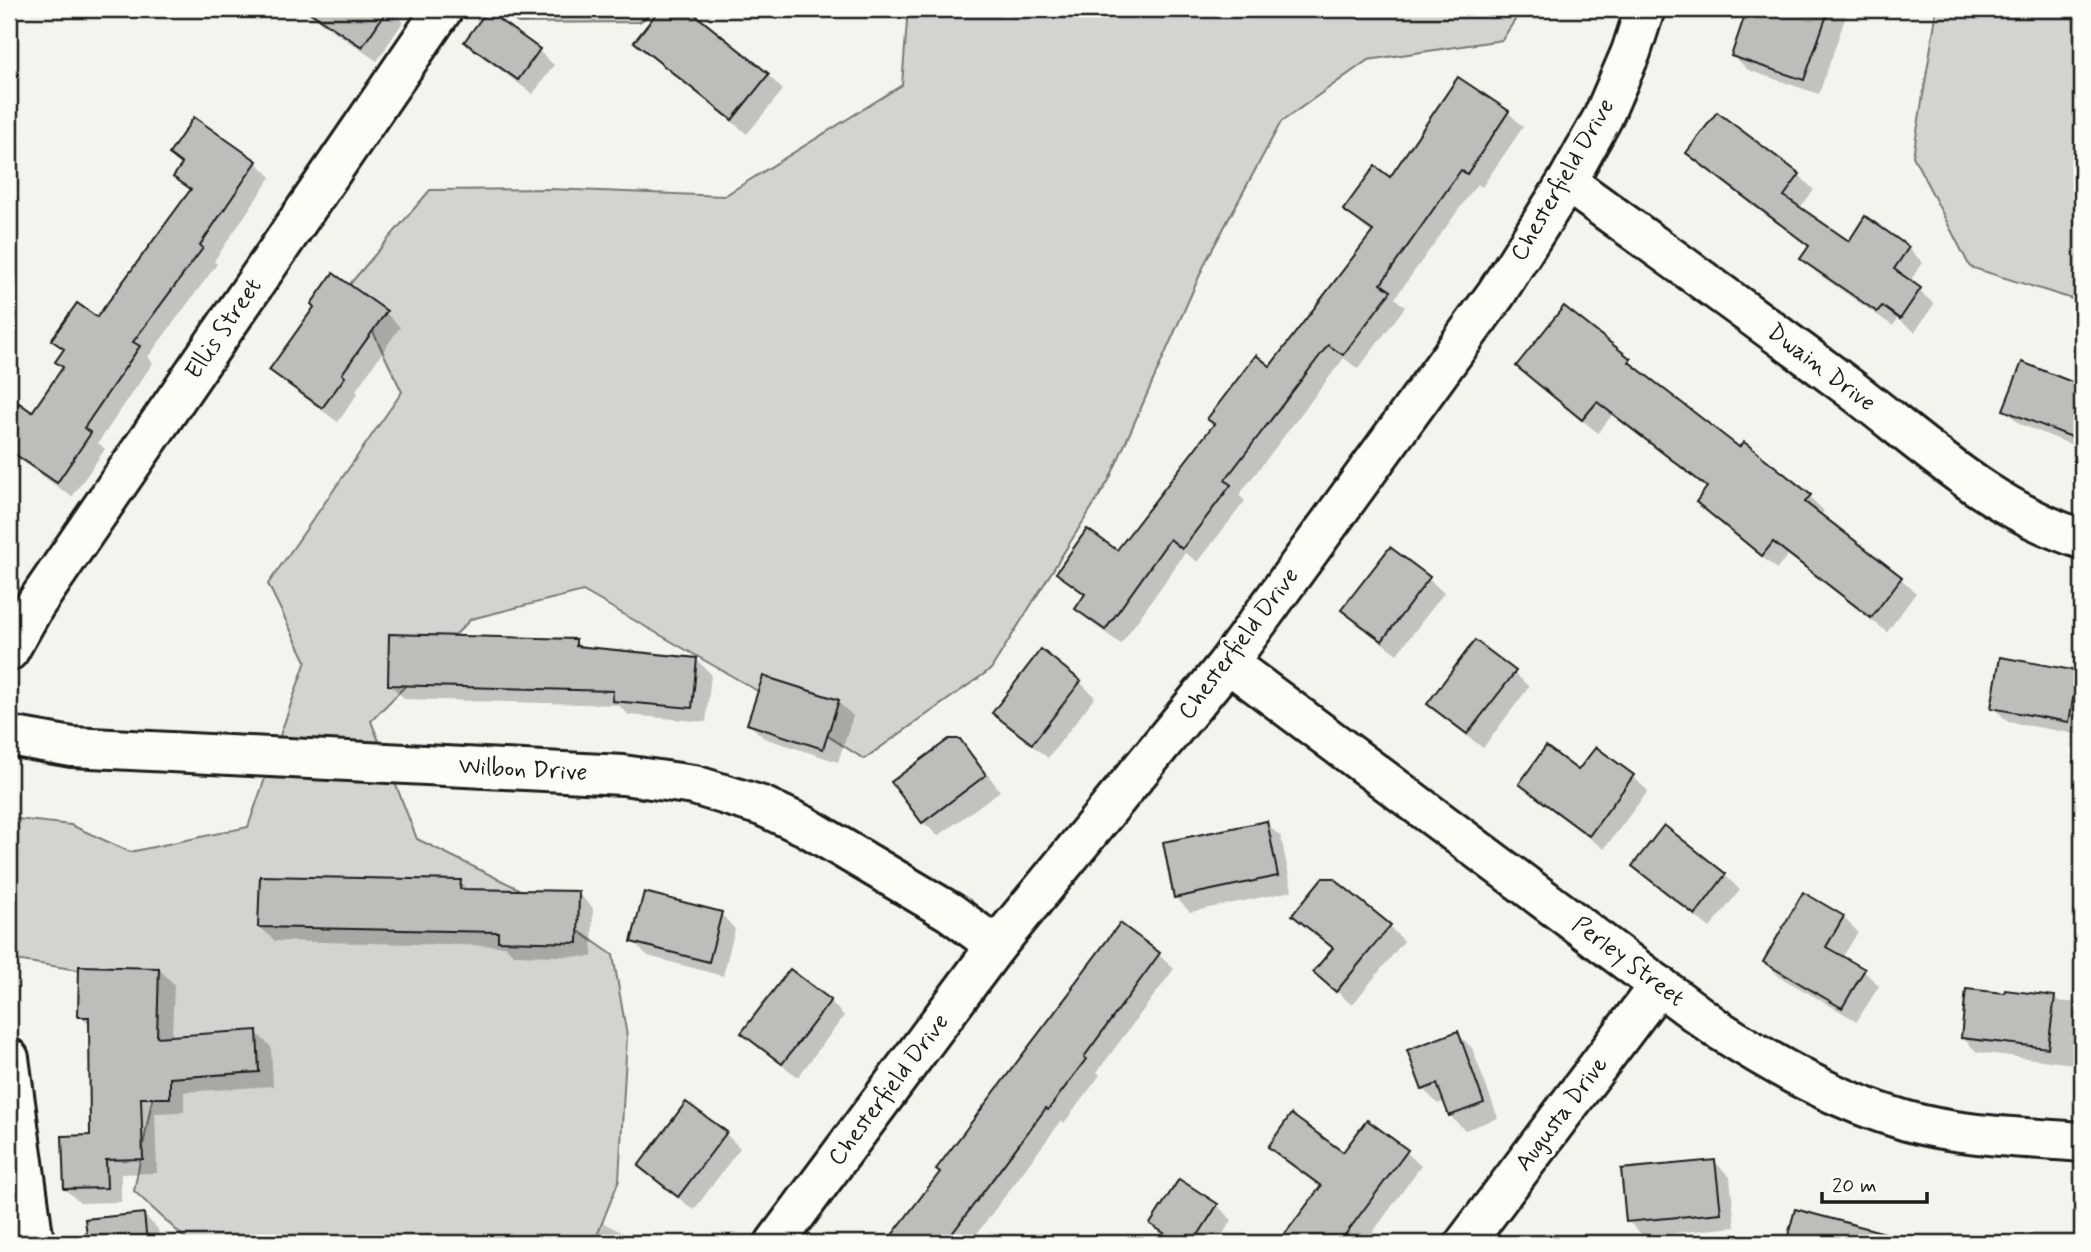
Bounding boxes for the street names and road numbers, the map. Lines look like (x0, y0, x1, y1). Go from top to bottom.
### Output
street label: Chesterfield Drive (1504, 93, 1622, 267)
street label: Ellis Street (179, 272, 269, 386)
street label: Dwain Drive (1760, 317, 1882, 419)
street label: Chesterfield Drive (1172, 562, 1306, 726)
street label: Wilbon Drive (458, 751, 588, 789)
street label: Perley Street (1566, 910, 1690, 1014)
street label: Chesterfield Drive (822, 1008, 956, 1172)
street label: Augusta Drive (1509, 1050, 1615, 1178)

